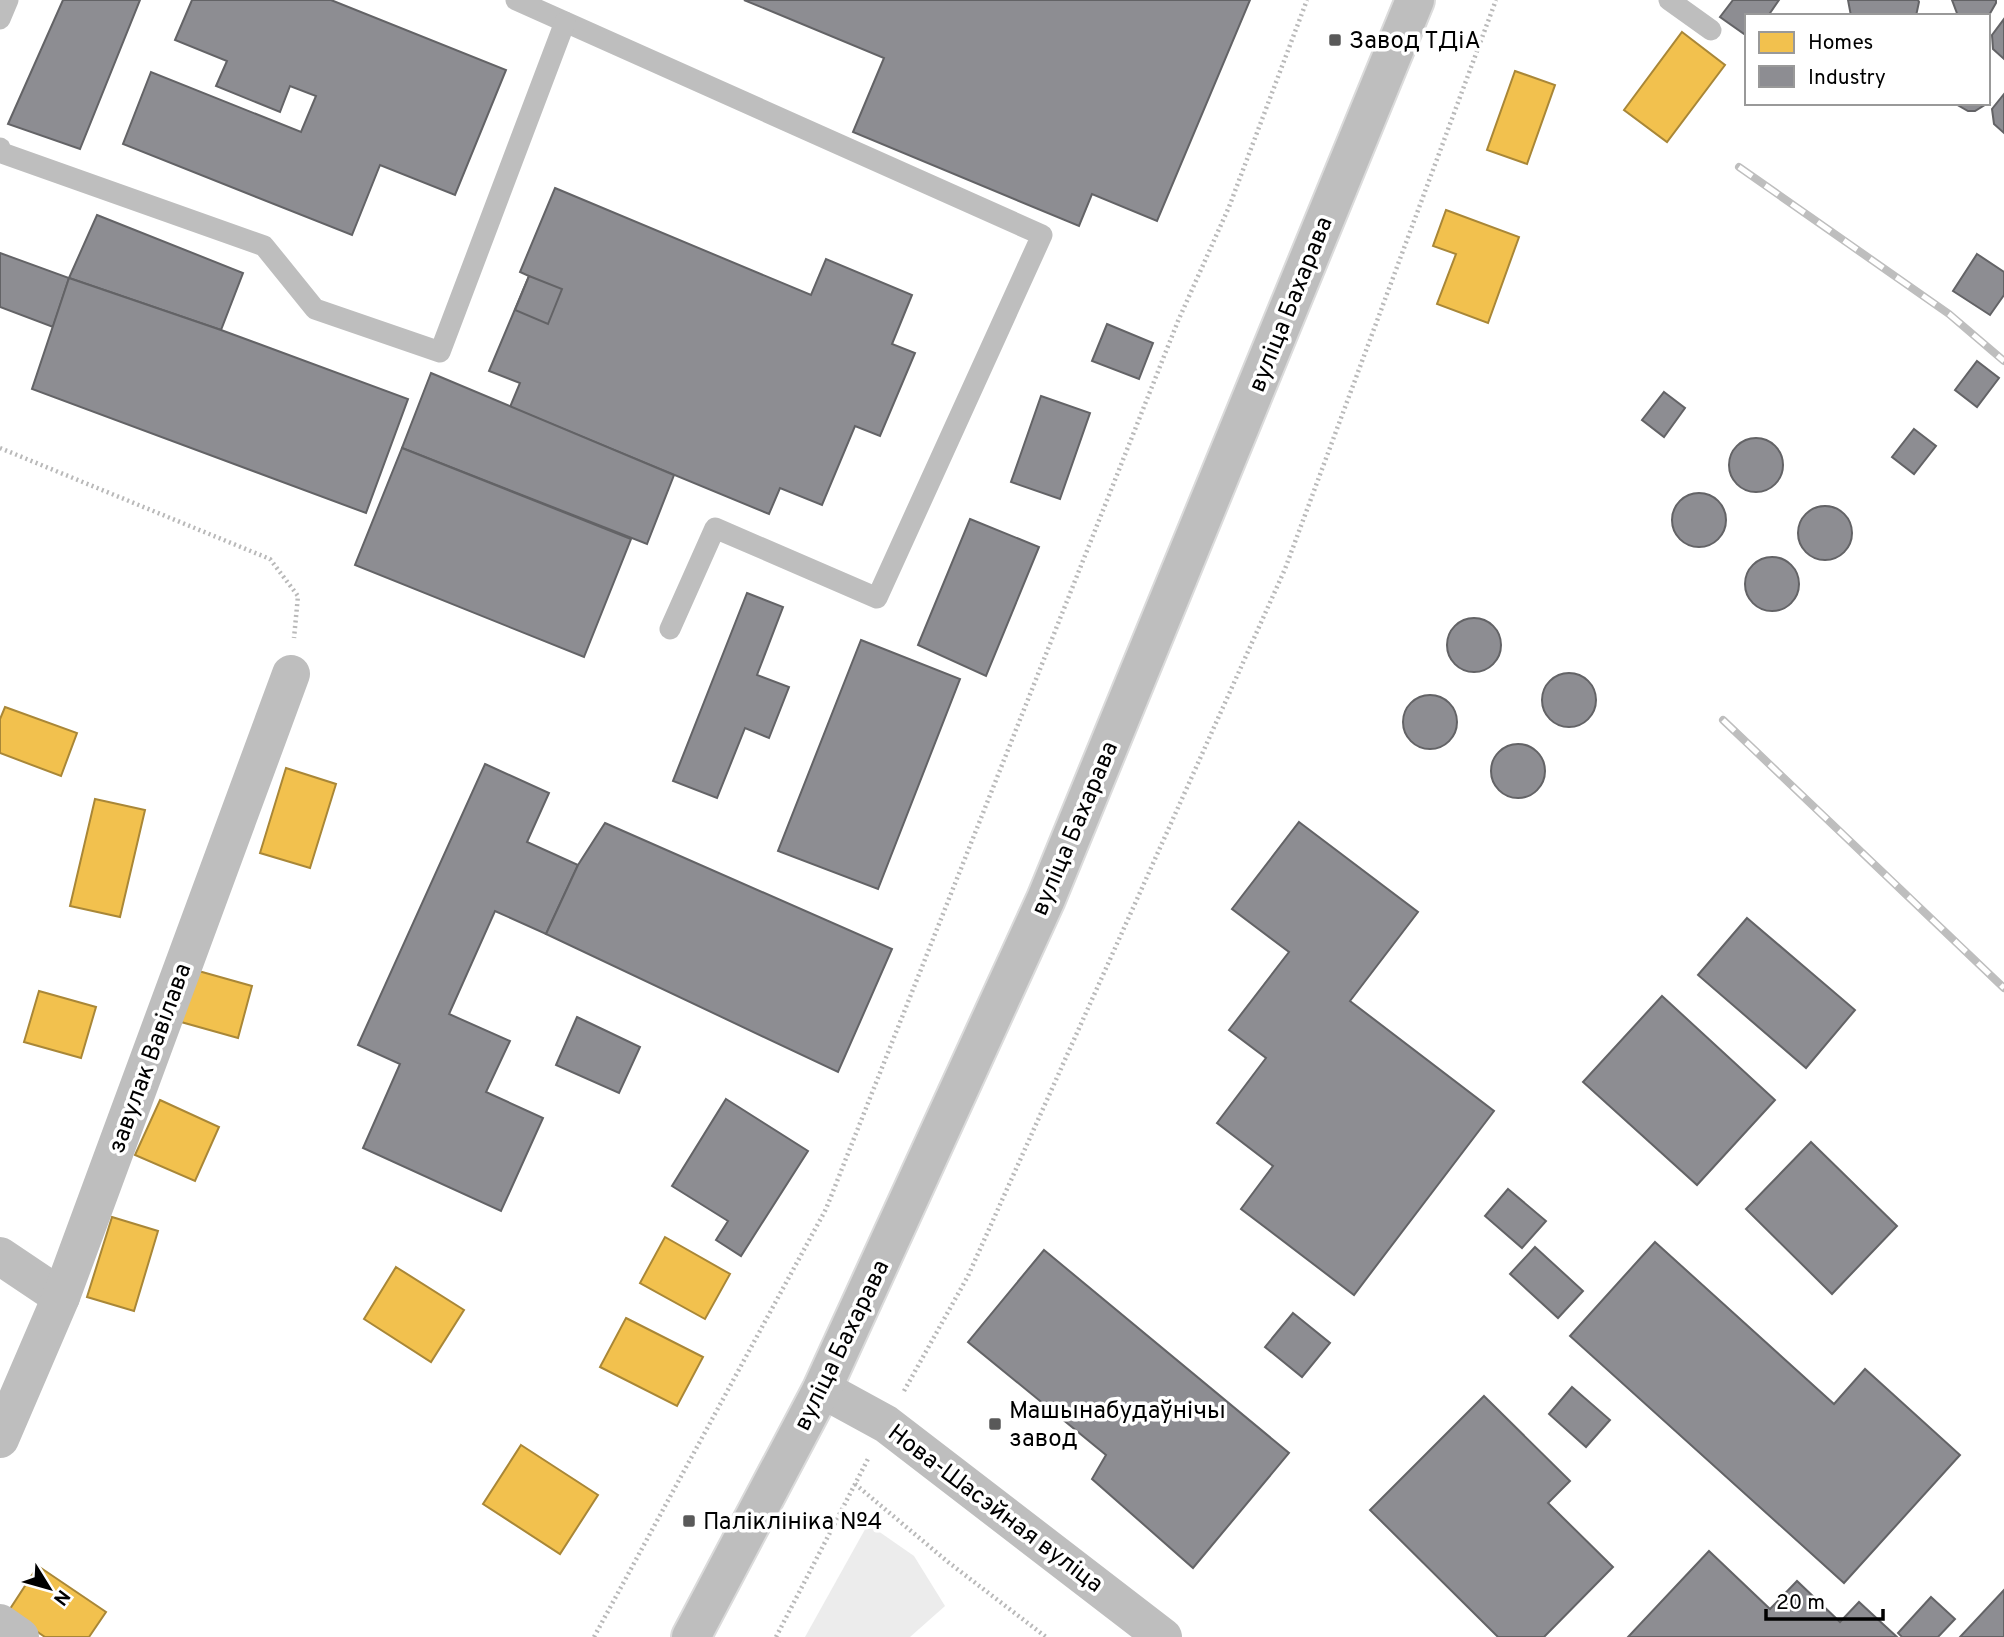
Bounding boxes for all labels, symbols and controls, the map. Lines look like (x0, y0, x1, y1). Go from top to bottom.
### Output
legend (1745, 14, 1990, 105)
place label: Завод ТДіА (1349, 27, 1481, 57)
text: Homes (1808, 30, 1873, 57)
marker: Завод ТДіА (1327, 32, 1343, 48)
text: Industry (1808, 65, 1886, 92)
street label: вуліца Бахарава (1243, 213, 1341, 397)
street label: вуліца Бахарава (1026, 737, 1126, 920)
street label: завулак Вавілава (103, 959, 199, 1158)
street label: вуліца Бахарава (788, 1256, 897, 1436)
place label: Машынабудаўнічы завод (1009, 1397, 1226, 1455)
marker: Машынабудаўнічы завод (987, 1416, 1003, 1432)
street label: Нова-Шасэйная вуліца (881, 1419, 1108, 1600)
place label: Паліклініка №4 (703, 1508, 883, 1538)
marker: Паліклініка №4 (681, 1513, 697, 1529)
north arrow (14, 1553, 84, 1623)
scale bar (1766, 1578, 1883, 1622)
text: N (47, 1584, 75, 1610)
text: 20 m (1776, 1590, 1825, 1617)

